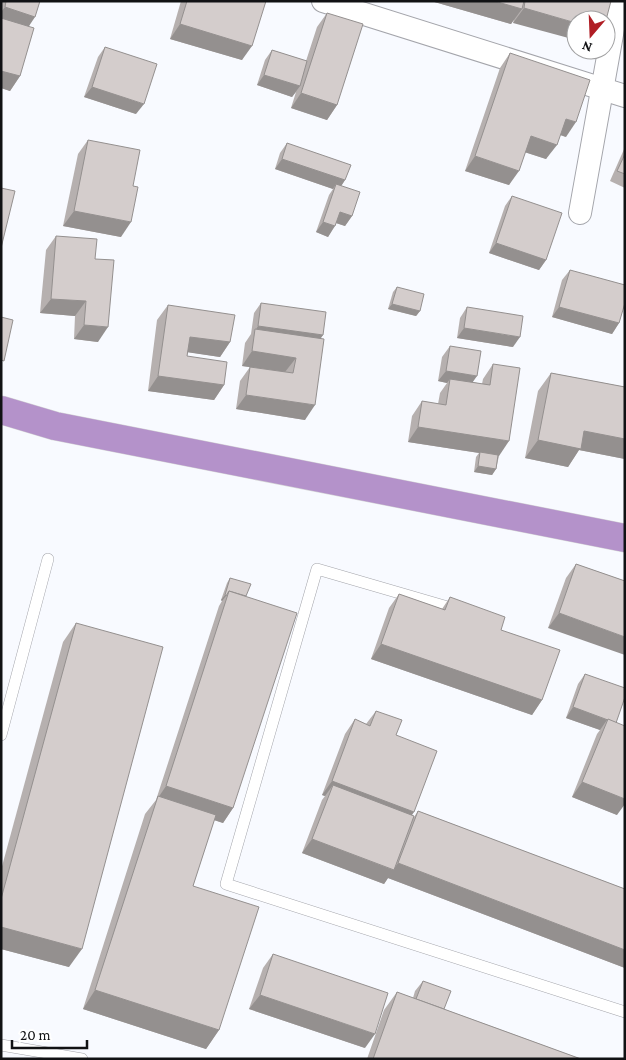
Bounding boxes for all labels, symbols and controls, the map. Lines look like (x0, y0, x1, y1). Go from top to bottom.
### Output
north arrow (566, 10, 616, 60)
text: N (579, 38, 594, 56)
scale bar (12, 1018, 88, 1050)
text: 20 m (20, 1027, 51, 1043)

